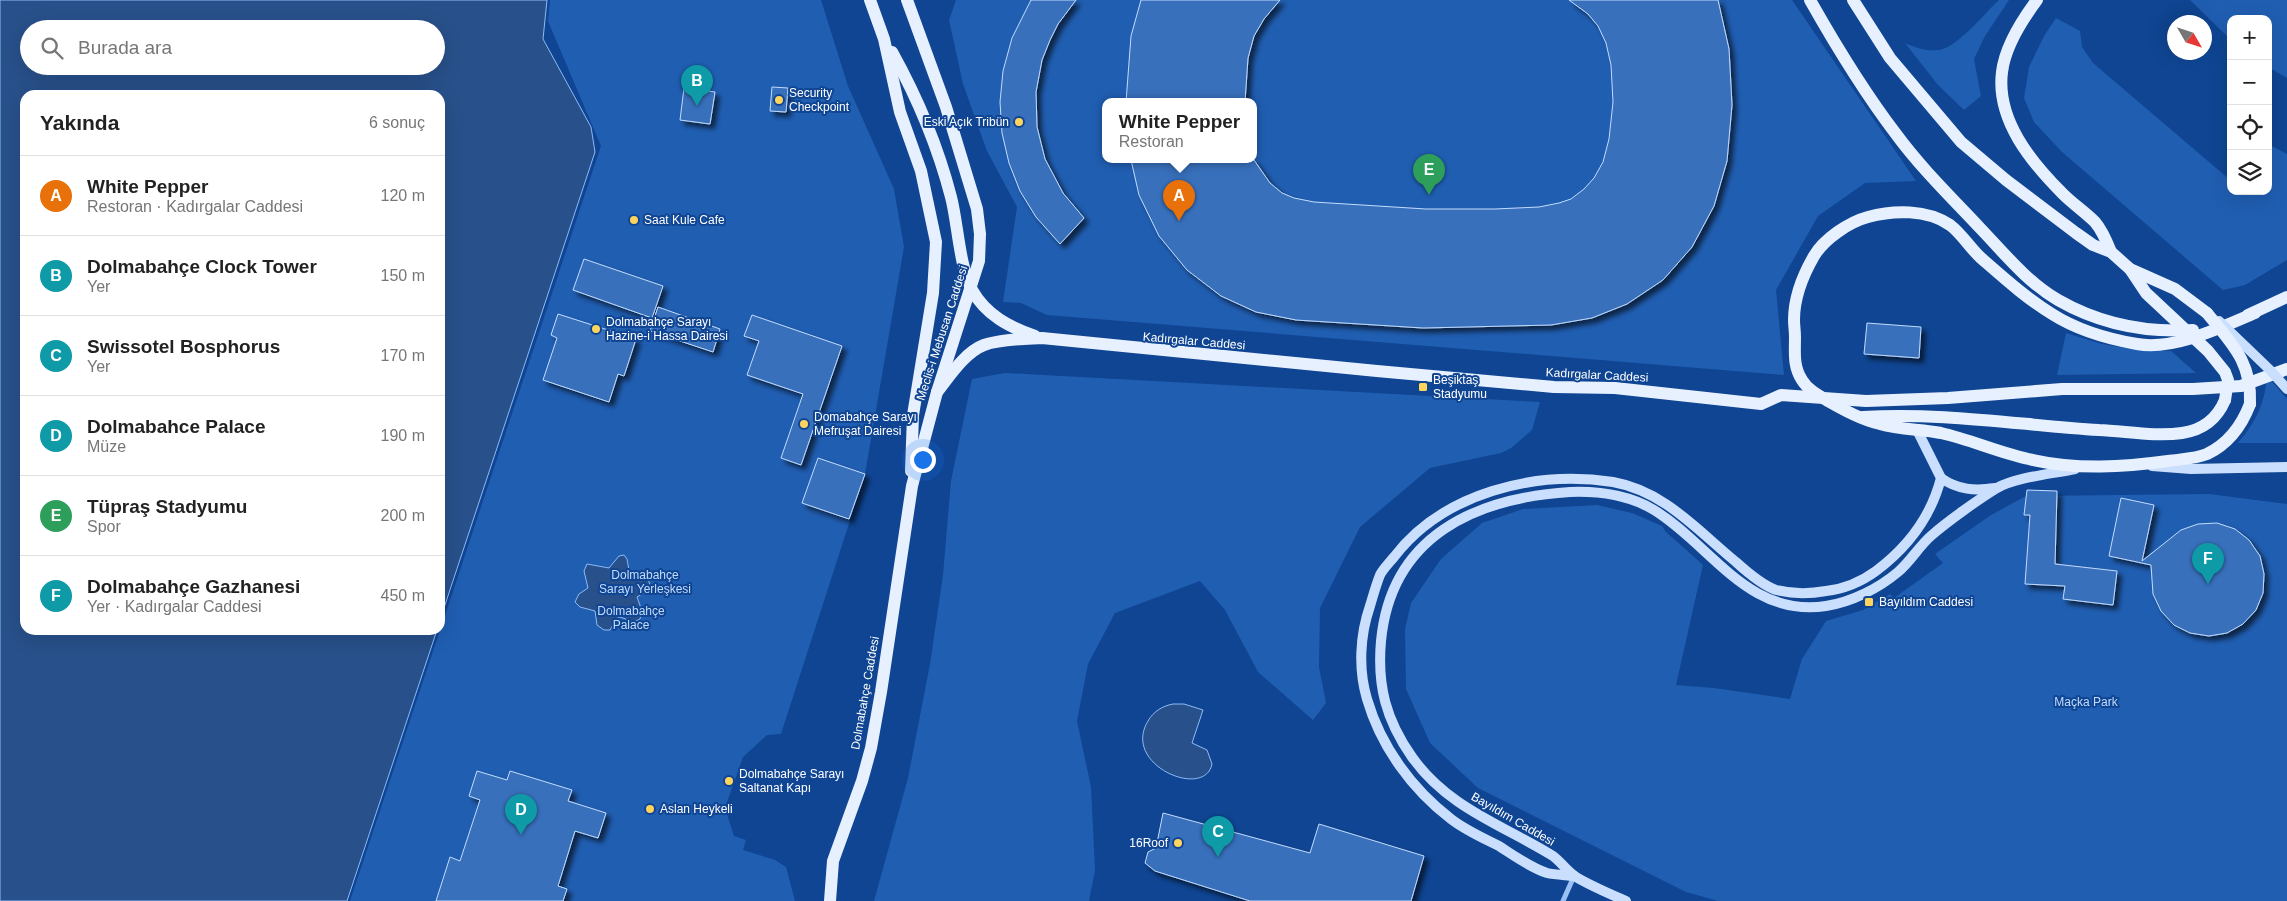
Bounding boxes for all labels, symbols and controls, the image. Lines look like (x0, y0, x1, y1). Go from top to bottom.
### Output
north arrow (2167, 15, 2212, 60)
map controls (2227, 15, 2272, 195)
button: + (2227, 15, 2272, 60)
search box (20, 20, 445, 75)
icon: search (38, 34, 66, 62)
text: Burada ara (78, 37, 172, 58)
button: − (2227, 60, 2272, 105)
pin: B (681, 65, 713, 106)
place label: Security Checkpoint (789, 86, 850, 114)
marker: Security Checkpoint (773, 94, 785, 106)
popup (1102, 98, 1257, 163)
button: locate (2227, 105, 2272, 150)
text: Yakında (40, 111, 119, 134)
text: White Pepper (1119, 111, 1240, 132)
text: 6 sonuç (369, 114, 425, 131)
place label: Eski Açık Tribün (924, 115, 1009, 129)
marker: Eski Açık Tribün (1013, 116, 1025, 128)
text: Restoran (1119, 133, 1184, 150)
button: layers (2227, 150, 2272, 195)
pin: E (1413, 154, 1445, 195)
text: White Pepper (87, 176, 208, 197)
pin: A (1163, 180, 1195, 221)
text: A (50, 187, 62, 204)
text: 120 m (381, 187, 425, 204)
text: Restoran · Kadırgalar Caddesi (87, 198, 303, 215)
place label: Saat Kule Cafe (644, 213, 725, 227)
marker: Saat Kule Cafe (628, 214, 640, 226)
text: Dolmabahçe Clock Tower (87, 256, 317, 277)
street label: Meclis-i Mebusan Caddesi (914, 264, 970, 402)
text: B (50, 267, 62, 284)
text: 150 m (381, 267, 425, 284)
text: Yer (87, 278, 110, 295)
place label: Dolmabahçe Sarayı Hazine-i Hassa Dairesi (606, 315, 728, 343)
marker: Dolmabahçe Sarayı Hazine-i Hassa Dairesi (590, 323, 602, 335)
street label: Kadırgalar Caddesi (1142, 330, 1246, 352)
text: Swissotel Bosphorus (87, 336, 280, 357)
text: C (50, 347, 62, 364)
text: 170 m (381, 347, 425, 364)
text: Yer (87, 358, 110, 375)
street label: Kadırgalar Caddesi (1545, 365, 1649, 385)
place label: Beşiktaş Stadyumu (1433, 373, 1487, 401)
marker: Beşiktaş Stadyumu (1417, 381, 1429, 393)
place label: Domabahçe Sarayı Mefruşat Dairesi (814, 410, 917, 438)
text: Dolmabahce Palace (87, 416, 265, 437)
marker: Domabahçe Sarayı Mefruşat Dairesi (798, 418, 810, 430)
text: D (50, 427, 62, 444)
text: 190 m (381, 427, 425, 444)
text: Müze (87, 438, 126, 455)
your location (910, 447, 936, 473)
text: Tüpraş Stadyumu (87, 496, 247, 517)
text: E (51, 507, 61, 524)
text: 200 m (381, 507, 425, 524)
text: Spor (87, 518, 121, 535)
pin: F (2192, 543, 2224, 584)
park label: Dolmabahçe Sarayı Yerleşkesi (599, 568, 691, 596)
text: Dolmabahçe Gazhanesi (87, 576, 300, 597)
text: F (51, 587, 61, 604)
text: 450 m (381, 587, 425, 604)
place label: Bayıldım Caddesi (1879, 595, 1973, 609)
marker: Bayıldım Caddesi (1863, 596, 1875, 608)
text: Yer · Kadırgalar Caddesi (87, 598, 262, 615)
park label: Dolmabahçe Palace (597, 604, 665, 632)
street label: Dolmabahçe Caddesi (848, 635, 882, 751)
park label: Maçka Park (2054, 695, 2119, 709)
place label: Dolmabahçe Sarayı Saltanat Kapı (739, 767, 844, 795)
marker: Dolmabahçe Sarayı Saltanat Kapı (723, 775, 735, 787)
street label: Bayıldım Caddesi (1469, 789, 1557, 849)
pin: D (505, 794, 537, 835)
place label: Aslan Heykeli (660, 802, 733, 816)
marker: Aslan Heykeli (644, 803, 656, 815)
pin: C (1202, 816, 1234, 857)
place label: 16Roof (1129, 836, 1169, 850)
marker: 16Roof (1172, 837, 1184, 849)

